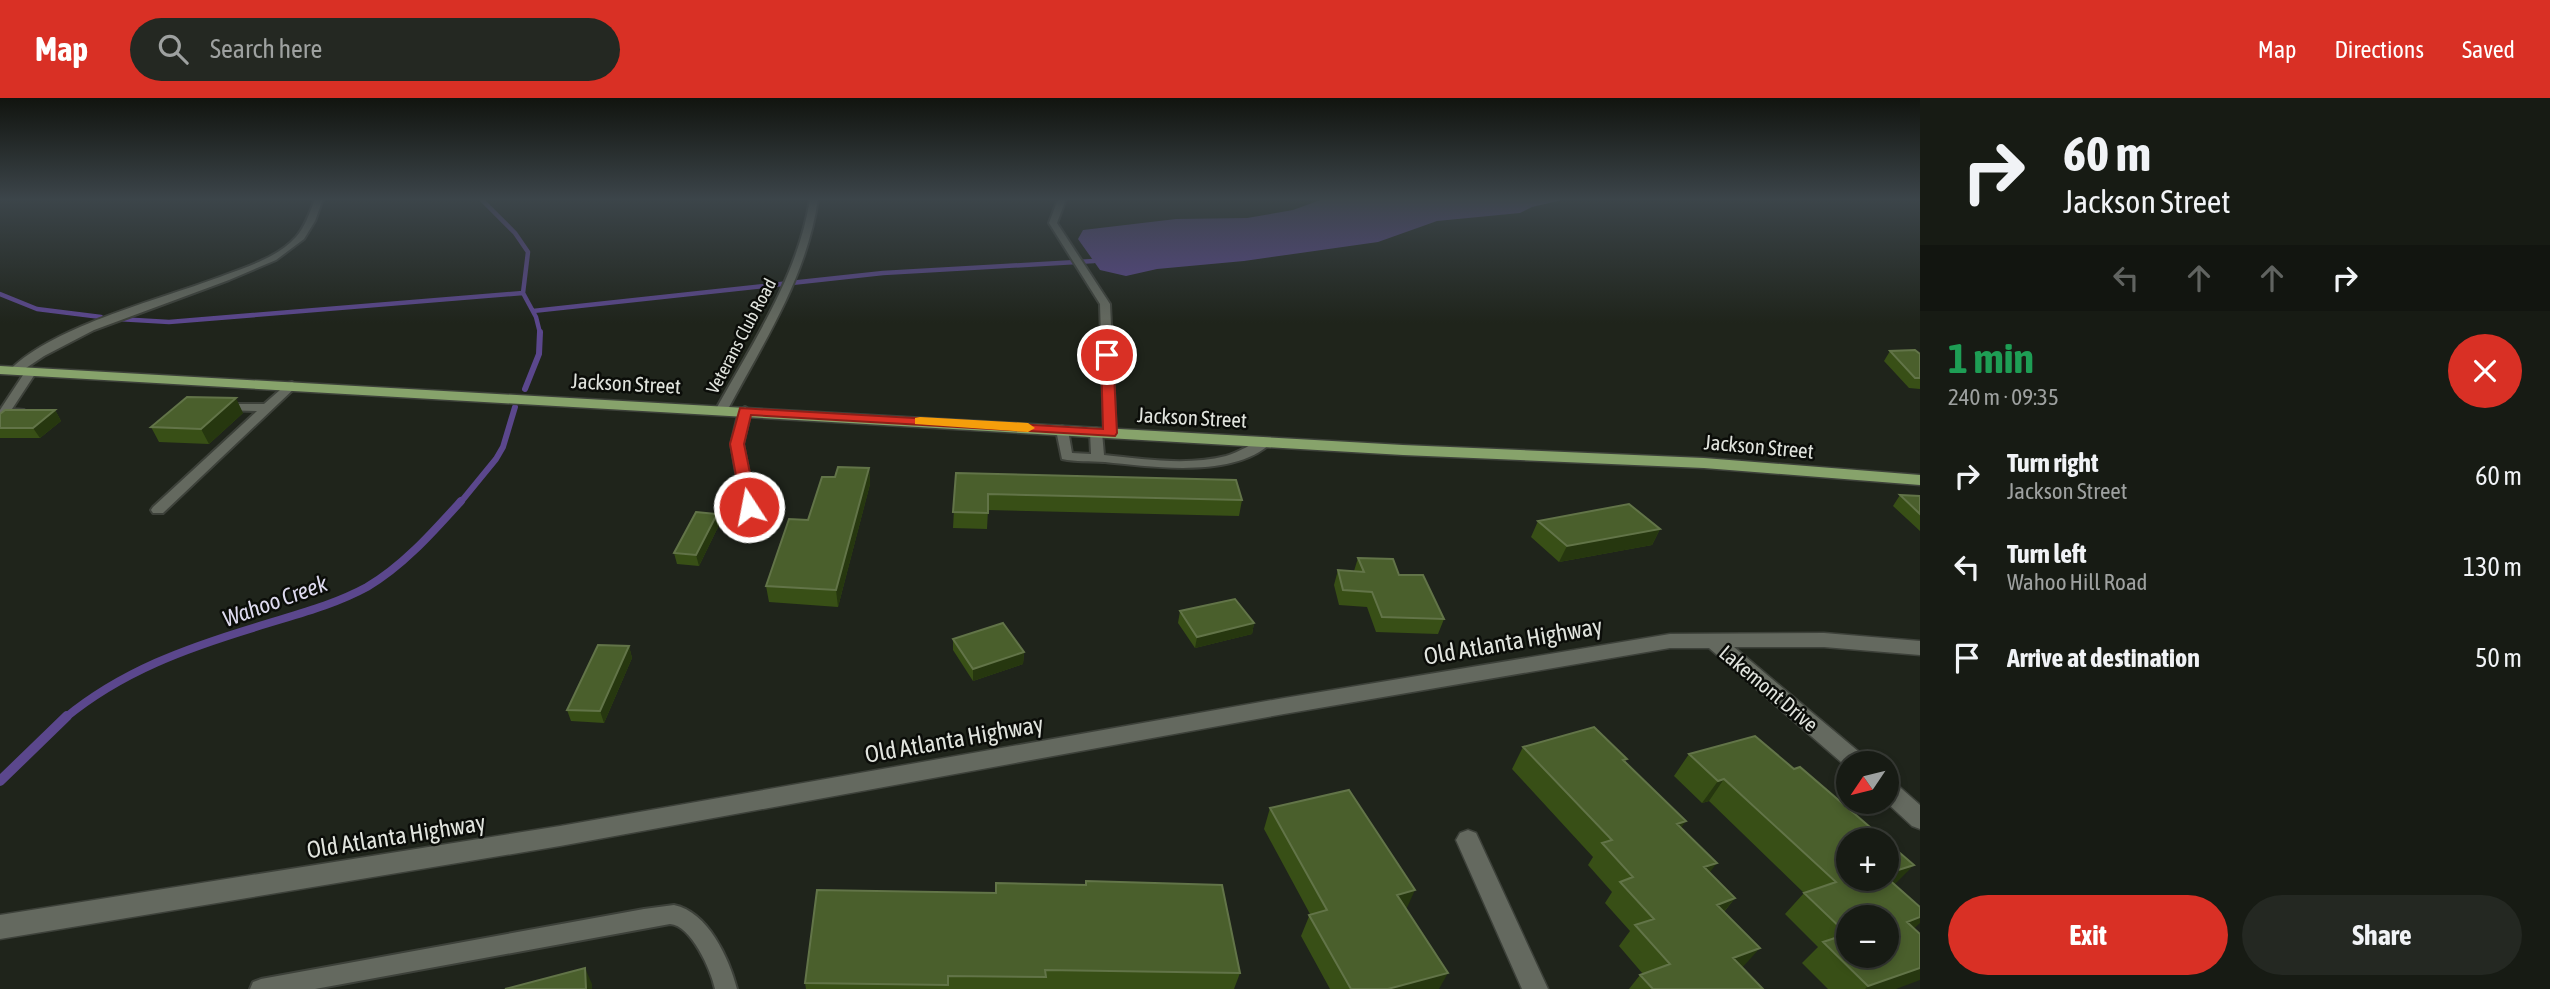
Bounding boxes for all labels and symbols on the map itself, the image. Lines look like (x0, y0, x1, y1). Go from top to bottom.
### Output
street label: Veterans Club Road (702, 275, 780, 397)
pin (1077, 325, 1137, 385)
street label: Jackson Street (570, 368, 682, 398)
street label: Jackson Street (1136, 402, 1248, 432)
street label: Jackson Street (1703, 429, 1815, 463)
position arrow (712, 470, 786, 544)
water label: Wahoo Creek (219, 570, 332, 632)
street label: Old Atlanta Highway (1422, 612, 1604, 670)
street label: Lakemont Drive (1715, 640, 1823, 736)
street label: Old Atlanta Highway (863, 710, 1045, 768)
north arrow (1836, 751, 1899, 814)
street label: Old Atlanta Highway (305, 809, 487, 863)

